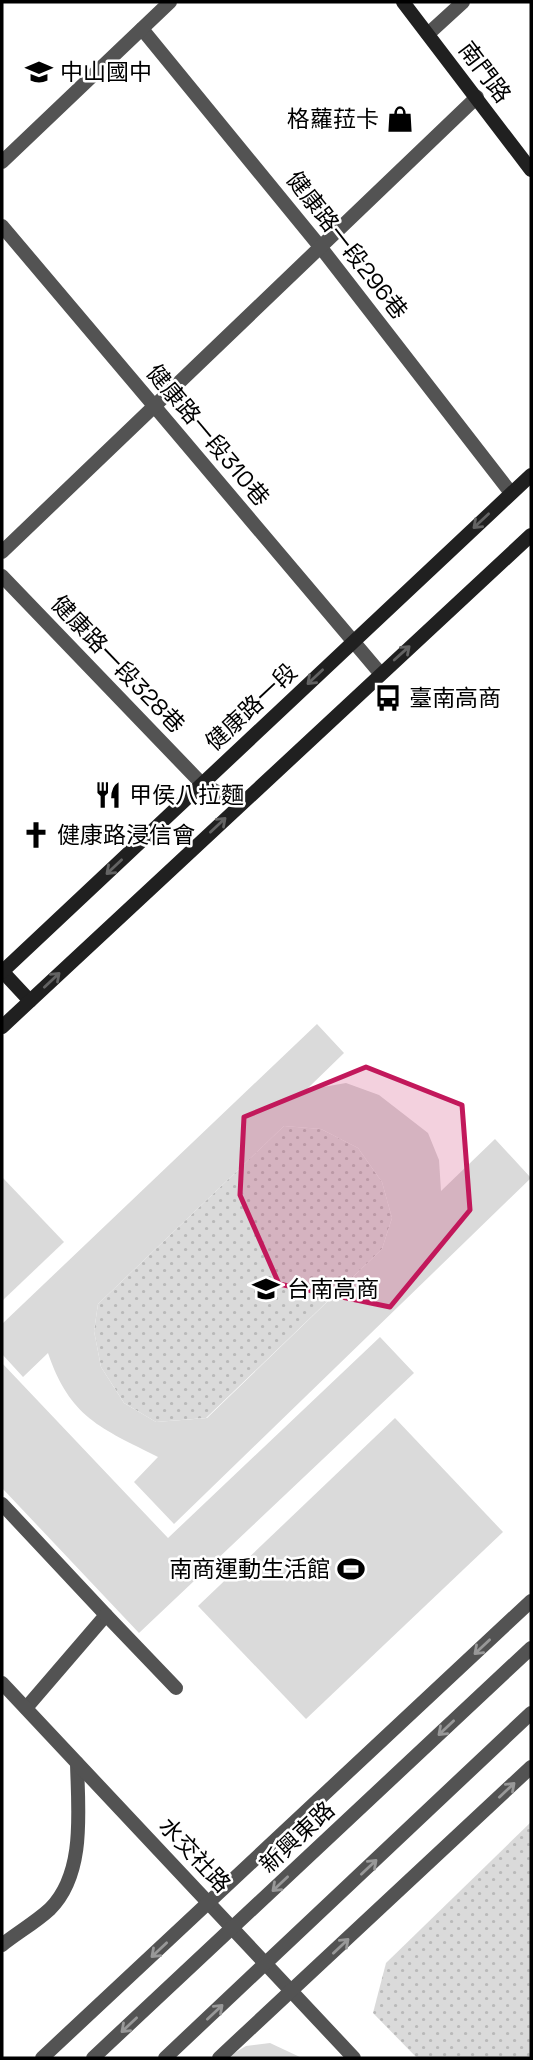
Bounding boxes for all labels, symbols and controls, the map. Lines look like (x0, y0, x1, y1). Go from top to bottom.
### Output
street label: 南門路 (452, 35, 518, 109)
school or university icon: 中山國中 (24, 57, 54, 87)
place label: 中山國中 (60, 57, 152, 87)
place label: 格蘿菈卡 (287, 104, 379, 134)
shop icon: 格蘿菈卡 (385, 104, 415, 134)
street label: 健康路一段296巷 (280, 165, 414, 325)
street label: 健康路一段310巷 (140, 358, 276, 512)
one-way arrow (473, 513, 490, 530)
street label: 健康路一段328巷 (45, 589, 191, 739)
one-way arrow (393, 645, 411, 661)
street label: 健康路一段 (199, 657, 303, 757)
one-way arrow (307, 669, 324, 686)
bus stop icon: 臺南高商 (373, 683, 403, 713)
place label: 臺南高商 (409, 683, 501, 713)
restaurant icon: 甲侯八拉麵 (93, 780, 123, 810)
place label: 甲侯八拉麵 (129, 780, 244, 810)
one-way arrow (209, 816, 226, 833)
church icon: 健康路浸信會 (21, 820, 51, 850)
place label: 健康路浸信會 (57, 820, 195, 850)
one-way arrow (106, 858, 123, 875)
one-way arrow (43, 972, 60, 989)
school or university icon: 台南高商 (251, 1274, 281, 1304)
place label: 台南高商 (287, 1274, 379, 1304)
place label: 南商運動生活館 (169, 1554, 330, 1584)
sports icon: 南商運動生活館 (336, 1554, 366, 1584)
one-way arrow (474, 1639, 491, 1656)
one-way arrow (438, 1720, 455, 1737)
one-way arrow (498, 1781, 515, 1798)
street label: 新興東路 (253, 1795, 341, 1879)
street label: 水交社路 (153, 1811, 237, 1899)
one-way arrow (360, 1858, 377, 1875)
one-way arrow (272, 1876, 289, 1893)
one-way arrow (332, 1937, 349, 1954)
one-way arrow (151, 1942, 168, 1959)
one-way arrow (206, 2004, 224, 2020)
one-way arrow (120, 2017, 138, 2033)

